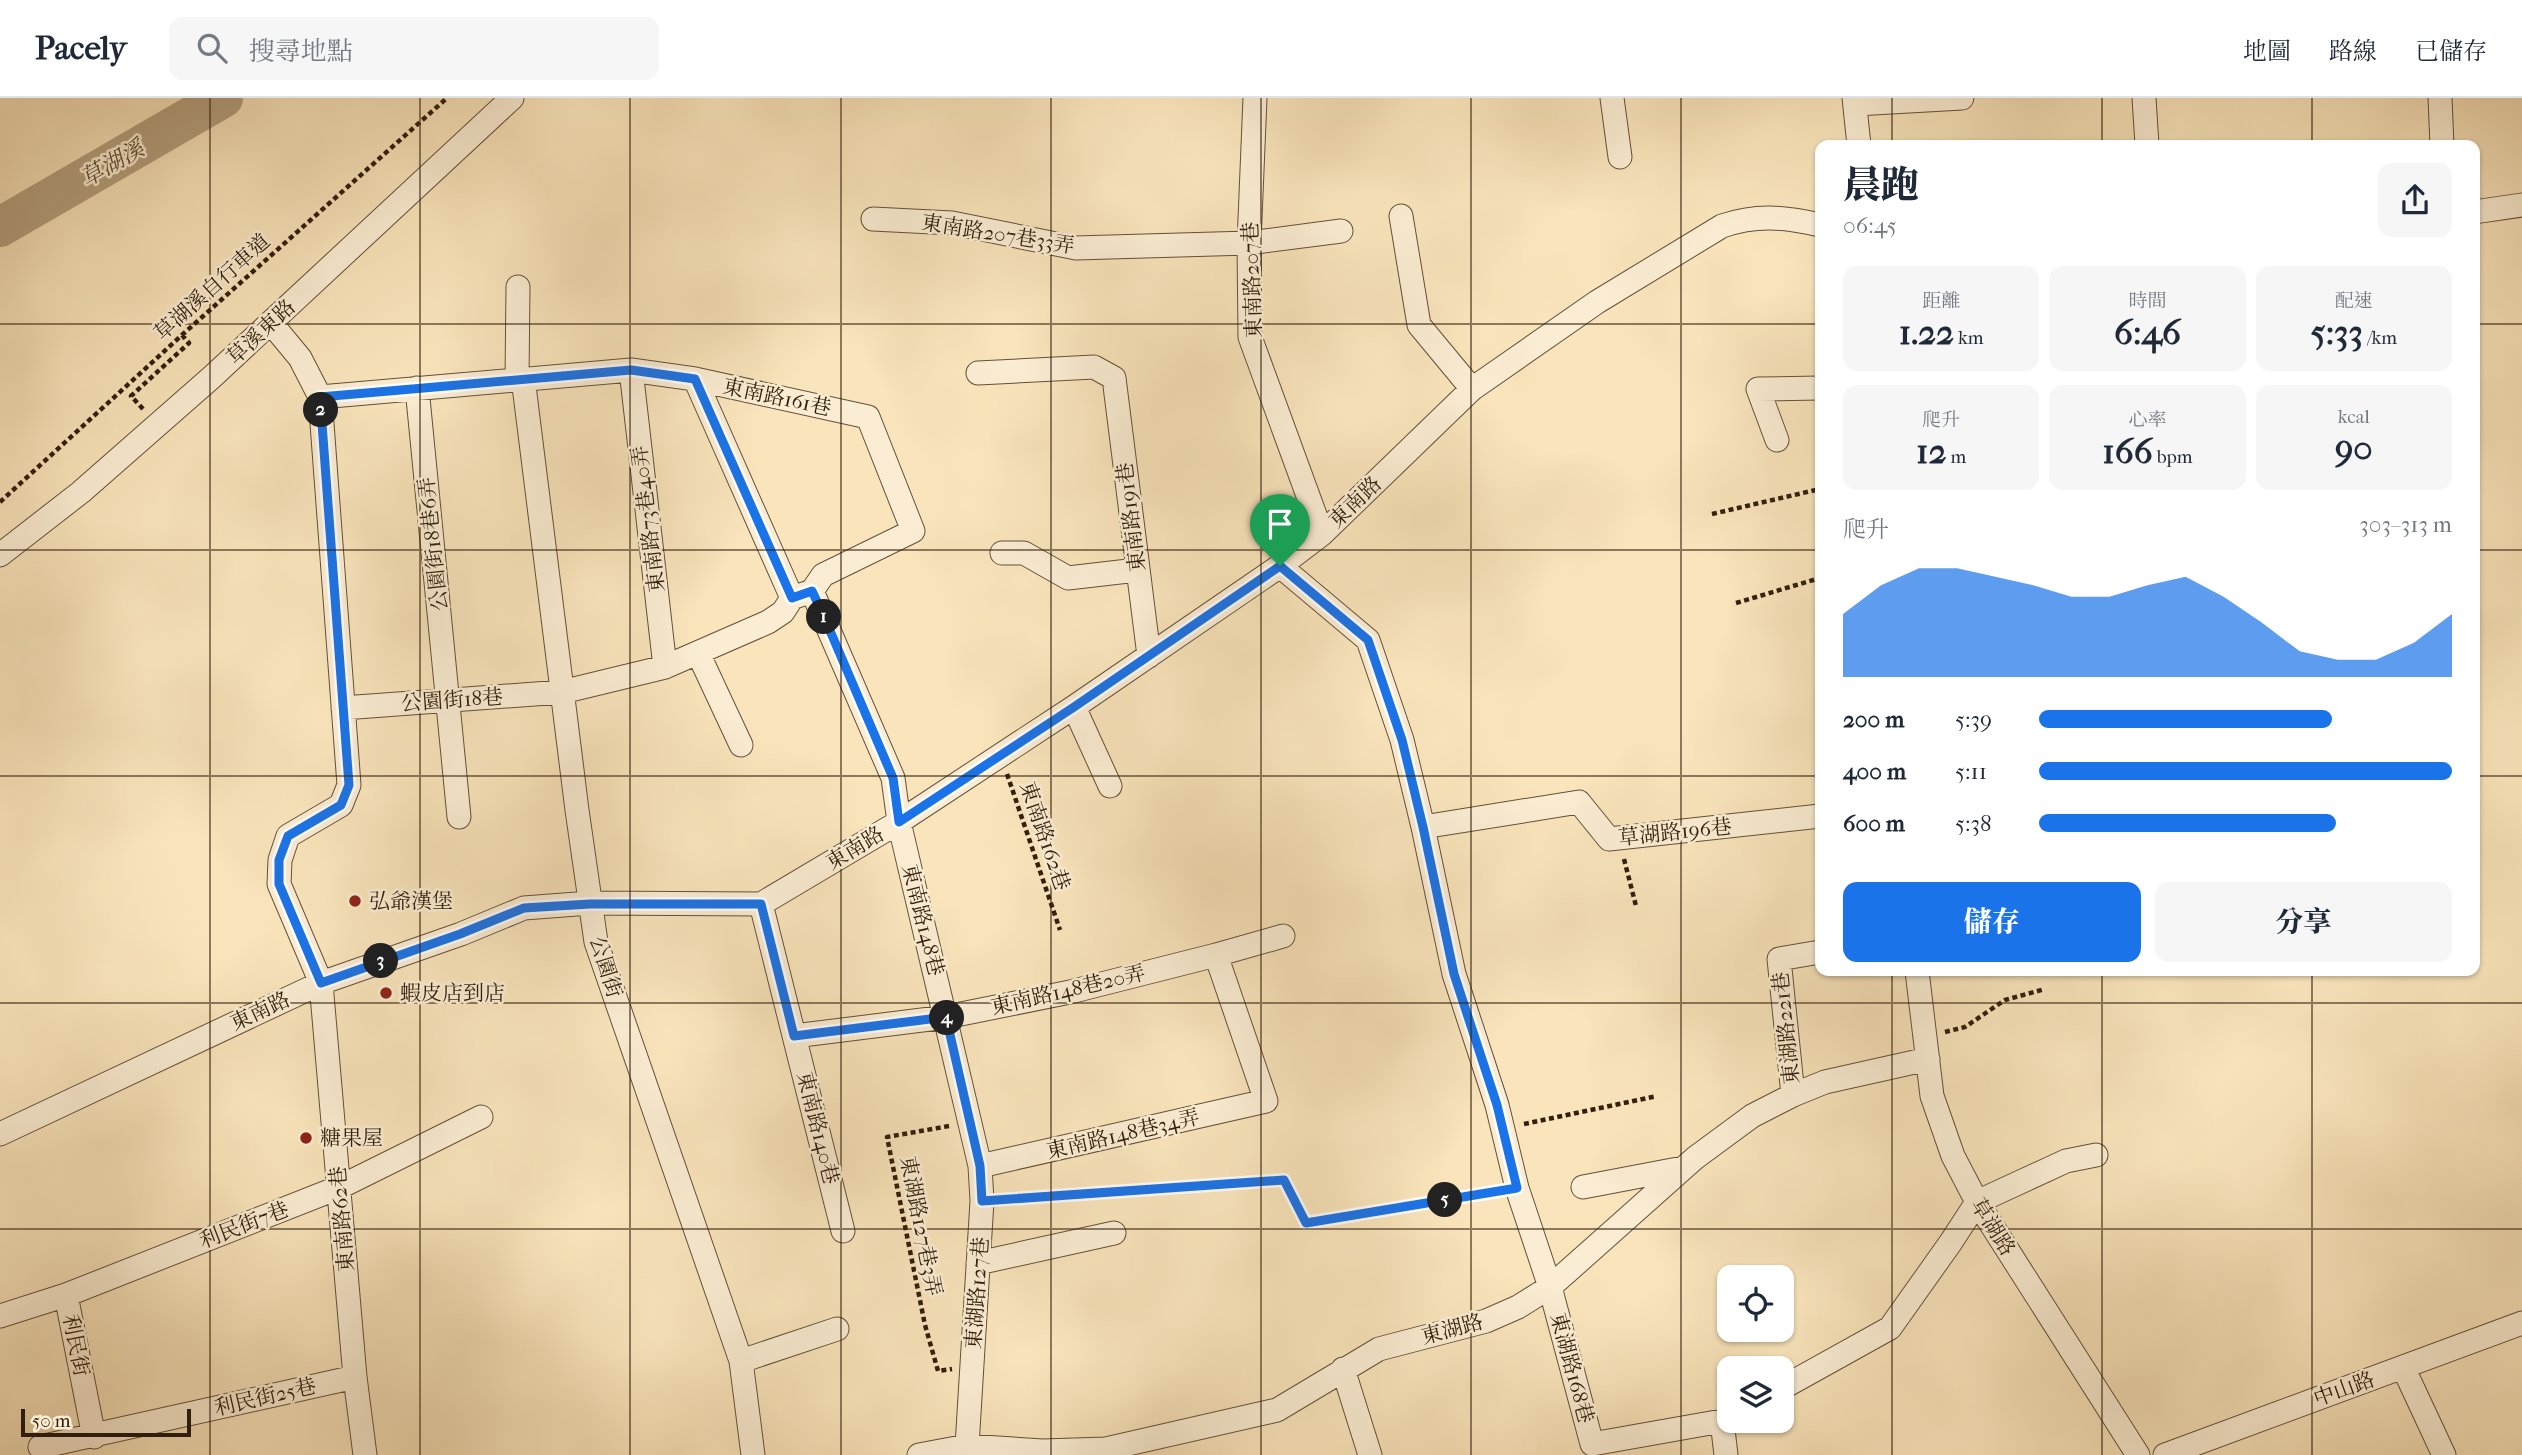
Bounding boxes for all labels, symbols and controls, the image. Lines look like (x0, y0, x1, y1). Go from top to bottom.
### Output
search box (169, 17, 659, 80)
text: Pacely (35, 29, 127, 68)
icon: search (193, 29, 231, 67)
text: 搜尋地點 (249, 36, 353, 67)
text: 地圖 (2243, 37, 2291, 65)
text: 路線 (2329, 37, 2377, 65)
text: 已儲存 (2415, 37, 2487, 65)
water label: 草湖溪 (76, 133, 151, 192)
text: 晨跑 (1843, 163, 1919, 208)
button: share (2378, 163, 2452, 237)
street label: 東南路207巷33弄 (920, 210, 1076, 258)
text: 06:45 (1843, 212, 1897, 239)
street label: 東南路207巷 (1238, 221, 1266, 339)
street label: 草湖溪自行車道 (149, 229, 275, 345)
text: 距離 (1922, 290, 1960, 312)
text: 時間 (2128, 290, 2167, 312)
text: 配速 (2335, 290, 2373, 312)
street label: 草溪東路 (222, 295, 300, 369)
text: 1.22 (1899, 312, 1954, 353)
text: 6:46 (2114, 312, 2181, 353)
text: 5:33 (2311, 312, 2363, 353)
text: km (1954, 327, 1984, 349)
text: /km (2363, 327, 2397, 349)
street label: 東南路161巷 (721, 374, 833, 420)
pin: 2 (304, 392, 338, 428)
text: 2 (316, 398, 325, 420)
text: kcal (2338, 406, 2370, 428)
text: 爬升 (1922, 409, 1960, 431)
text: 心率 (2128, 409, 2167, 431)
text: 90 (2335, 428, 2373, 469)
text: 12 (1916, 431, 1946, 472)
text: 166 (2102, 431, 2153, 472)
street label: 東南路73巷40弄 (627, 444, 669, 594)
text: m (1946, 446, 1966, 468)
text: bpm (2153, 446, 2193, 468)
street label: 東南路191巷 (1112, 461, 1150, 573)
street label: 東南路 (1324, 471, 1386, 533)
street label: 公園街18巷6弄 (414, 476, 452, 612)
pin (1250, 494, 1310, 566)
icon: arrive (1261, 505, 1299, 543)
text: 303–313 m (2359, 511, 2452, 538)
text: 爬升 (1843, 516, 1889, 543)
pin: 1 (806, 600, 842, 634)
text: 1 (820, 605, 827, 627)
street label: 公園街18巷 (400, 684, 504, 716)
text: 200 m (1843, 706, 1904, 733)
text: 5:39 (1955, 706, 1992, 733)
text: 400 m (1843, 758, 1906, 785)
text: 5:11 (1955, 758, 1987, 785)
street label: 東南路162巷 (1015, 778, 1075, 894)
text: 600 m (1843, 810, 1905, 837)
text: 5:38 (1955, 810, 1992, 837)
street label: 草湖路196巷 (1617, 814, 1733, 850)
street label: 東南路 (822, 821, 888, 875)
street label: 東南路148巷 (898, 862, 948, 978)
button: 儲存 (1843, 882, 2141, 962)
button: 分享 (2155, 882, 2452, 962)
place label: 弘爺漢堡 (369, 889, 453, 913)
marker: 弘爺漢堡 (347, 893, 363, 909)
street label: 公園街 (585, 933, 627, 1001)
pin: 3 (364, 944, 398, 978)
text: 3 (377, 949, 384, 971)
street label: 東南路148巷20弄 (988, 961, 1148, 1019)
street label: 東湖路221巷 (1768, 971, 1804, 1085)
place label: 蝦皮店到店 (400, 981, 505, 1005)
marker: 蝦皮店到店 (378, 985, 394, 1001)
street label: 東南路 (226, 987, 294, 1035)
pin: 4 (930, 1000, 964, 1035)
text: 4 (941, 1006, 952, 1028)
street label: 東南路140巷 (792, 1069, 844, 1187)
street label: 東南路148巷34弄 (1044, 1105, 1202, 1163)
place label: 糖果屋 (320, 1126, 383, 1150)
marker: 糖果屋 (298, 1130, 314, 1146)
street label: 東湖路127巷3弄 (896, 1154, 946, 1298)
street label: 東南路62巷 (325, 1165, 359, 1273)
pin: 5 (1428, 1182, 1462, 1218)
text: 5 (1440, 1188, 1449, 1210)
street label: 草湖路 (1966, 1194, 2020, 1260)
street label: 利民街7巷 (196, 1197, 292, 1253)
street label: 東湖路127巷 (961, 1236, 993, 1350)
map controls (1717, 1265, 1794, 1433)
button: locate (1717, 1265, 1794, 1342)
street label: 東湖路 (1418, 1309, 1486, 1349)
street label: 東湖路168巷 (1546, 1310, 1598, 1426)
street label: 利民街 (58, 1312, 94, 1378)
button: layers (1717, 1356, 1794, 1433)
street label: 中山路 (2310, 1367, 2378, 1411)
street label: 利民街25巷 (212, 1374, 318, 1420)
scale bar (21, 1406, 191, 1438)
text: 50 m (32, 1410, 71, 1432)

